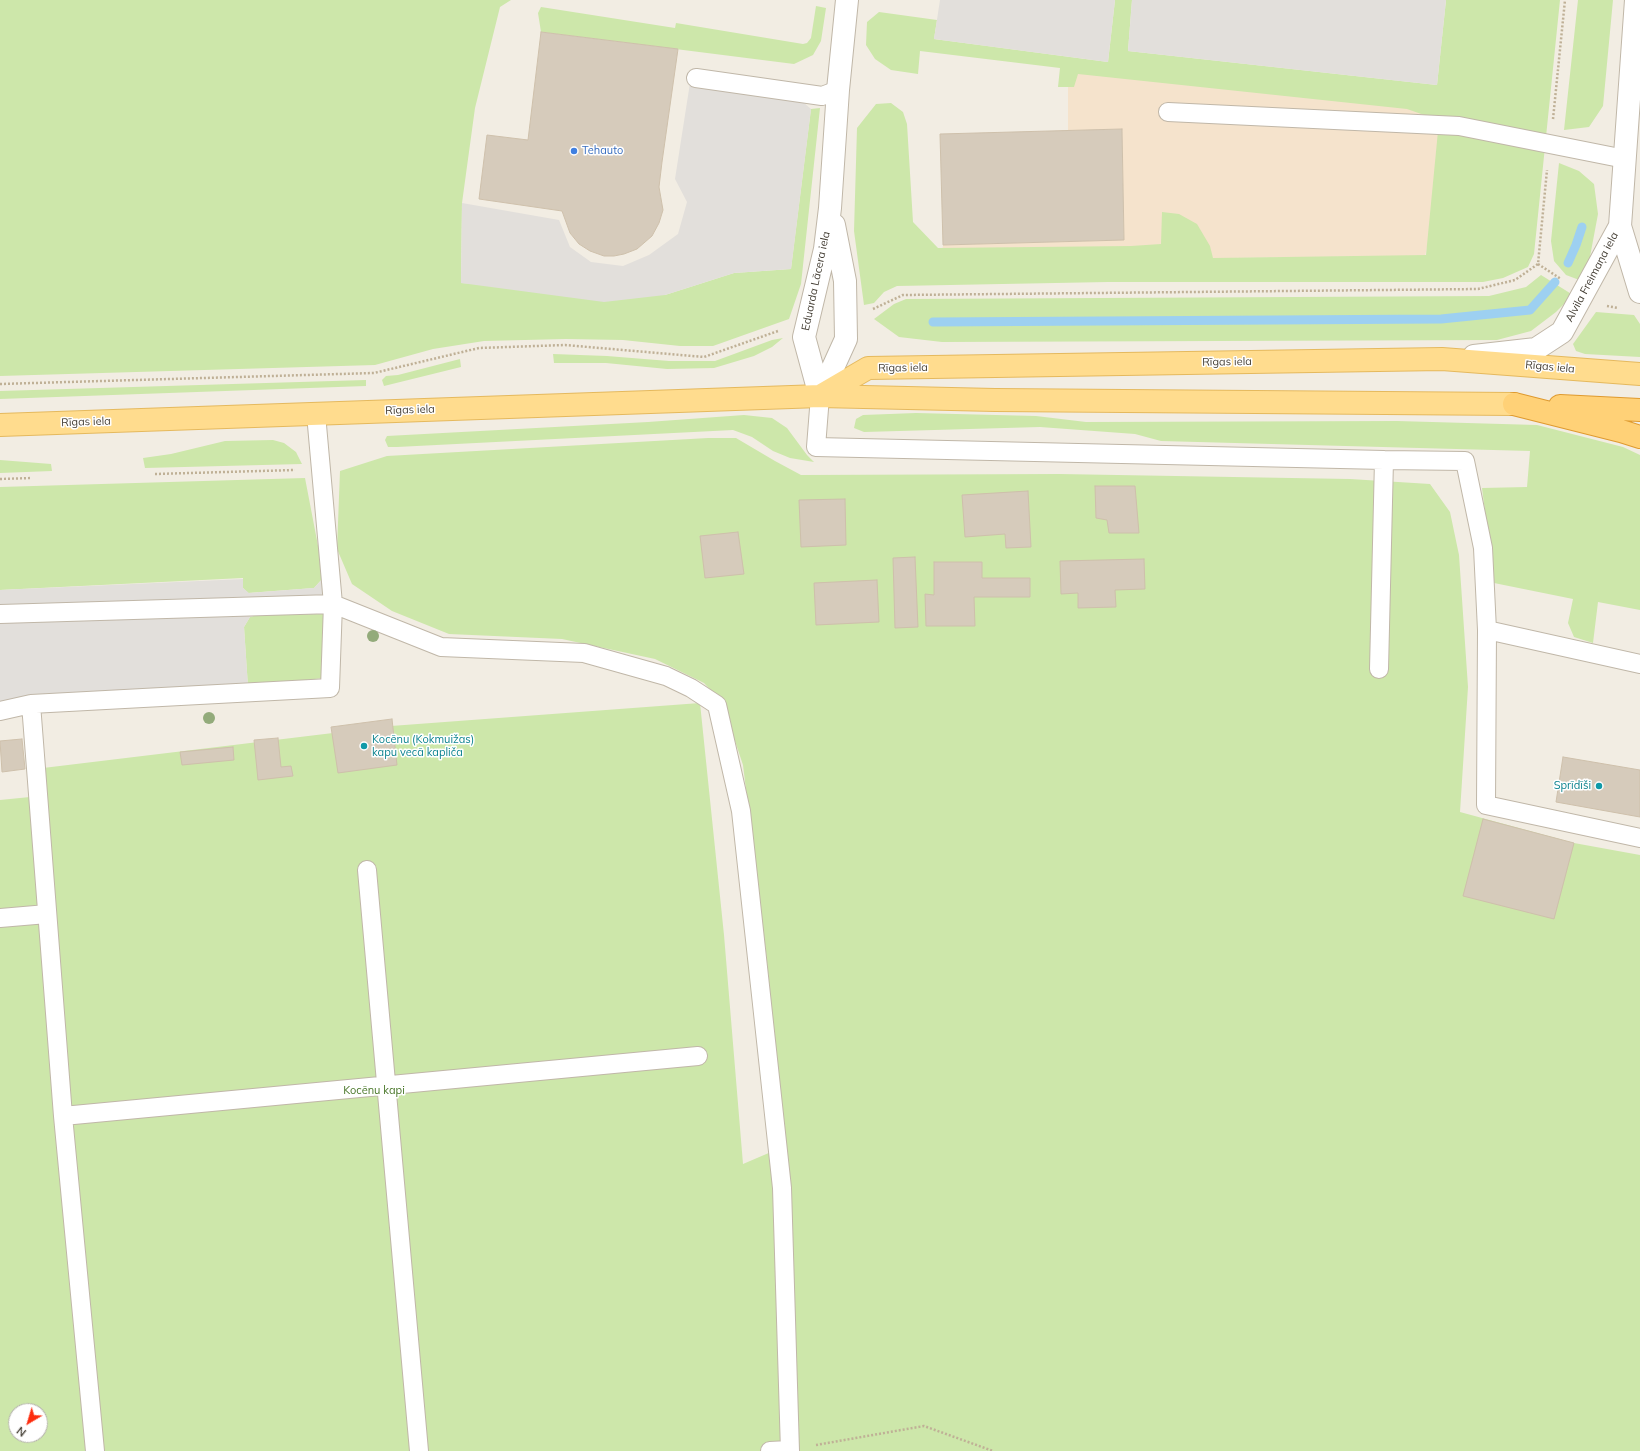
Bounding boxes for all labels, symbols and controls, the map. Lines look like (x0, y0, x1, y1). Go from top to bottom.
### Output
place label: Tehauto (582, 144, 623, 158)
marker: Tehauto (569, 146, 579, 156)
street label: Eduarda Lācera iela (799, 230, 833, 332)
street label: Alvila Freimaņa iela (1563, 230, 1621, 324)
street label: Rīgas iela (1202, 355, 1252, 369)
street label: Rīgas iela (1525, 358, 1575, 376)
street label: Rīgas iela (878, 361, 928, 375)
street label: Rīgas iela (385, 403, 435, 417)
street label: Rīgas iela (61, 415, 111, 429)
place label: Kocēnu (Kokmuižas) kapu vecā kapliča (372, 733, 474, 759)
marker: Kocēnu (Kokmuižas) kapu vecā kapliča (359, 741, 369, 751)
place label: Sprīdīši (1554, 779, 1591, 793)
marker: Sprīdīši (1594, 781, 1604, 791)
park label: Kocēnu kapi (343, 1084, 405, 1098)
north arrow (8, 1403, 48, 1443)
text: N (14, 1424, 29, 1440)

